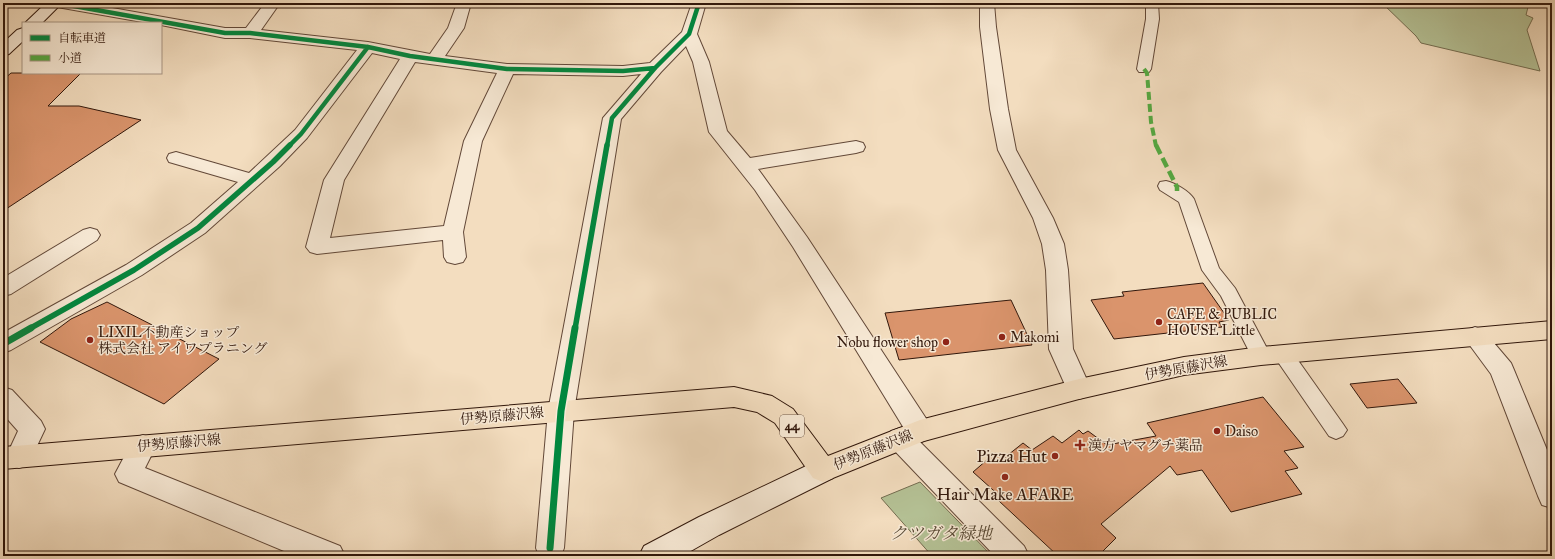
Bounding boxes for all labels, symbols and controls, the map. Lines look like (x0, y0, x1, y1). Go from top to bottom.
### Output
legend (22, 22, 162, 74)
text: 自転車道 (58, 31, 106, 45)
text: 小道 (58, 51, 82, 65)
place label: CAFE & PUBLIC HOUSE Little (1167, 306, 1277, 339)
marker: CAFE & PUBLIC HOUSE Little (1154, 317, 1164, 327)
place label: LIXIL不動産ショップ 株式会社 アイワプラニング (98, 324, 267, 357)
place label: Makomi (1010, 329, 1060, 346)
marker: Makomi (997, 332, 1007, 342)
place label: Nobu flower shop (837, 334, 938, 351)
marker: LIXIL不動産ショップ 株式会社 アイワプラニング (85, 335, 95, 345)
marker: Nobu flower shop (941, 337, 951, 347)
street label: 伊勢原藤沢線 (1143, 352, 1229, 384)
street label: 伊勢原藤沢線 (459, 404, 545, 428)
road number: 44 (780, 415, 804, 437)
place label: Daiso (1225, 423, 1258, 440)
street label: 伊勢原藤沢線 (831, 426, 915, 474)
marker: Daiso (1212, 426, 1222, 436)
street label: 伊勢原藤沢線 (136, 431, 222, 455)
place label: 漢方 ヤマグチ薬品 (1088, 437, 1203, 454)
marker: 漢方 ヤマグチ薬品 (1075, 440, 1085, 450)
place label: Pizza Hut (976, 446, 1047, 467)
marker: Pizza Hut (1050, 451, 1060, 461)
marker: Hair Make AFARE (1000, 472, 1010, 482)
place label: Hair Make AFARE (936, 484, 1074, 505)
park label: クツガタ緑地 (890, 523, 994, 544)

